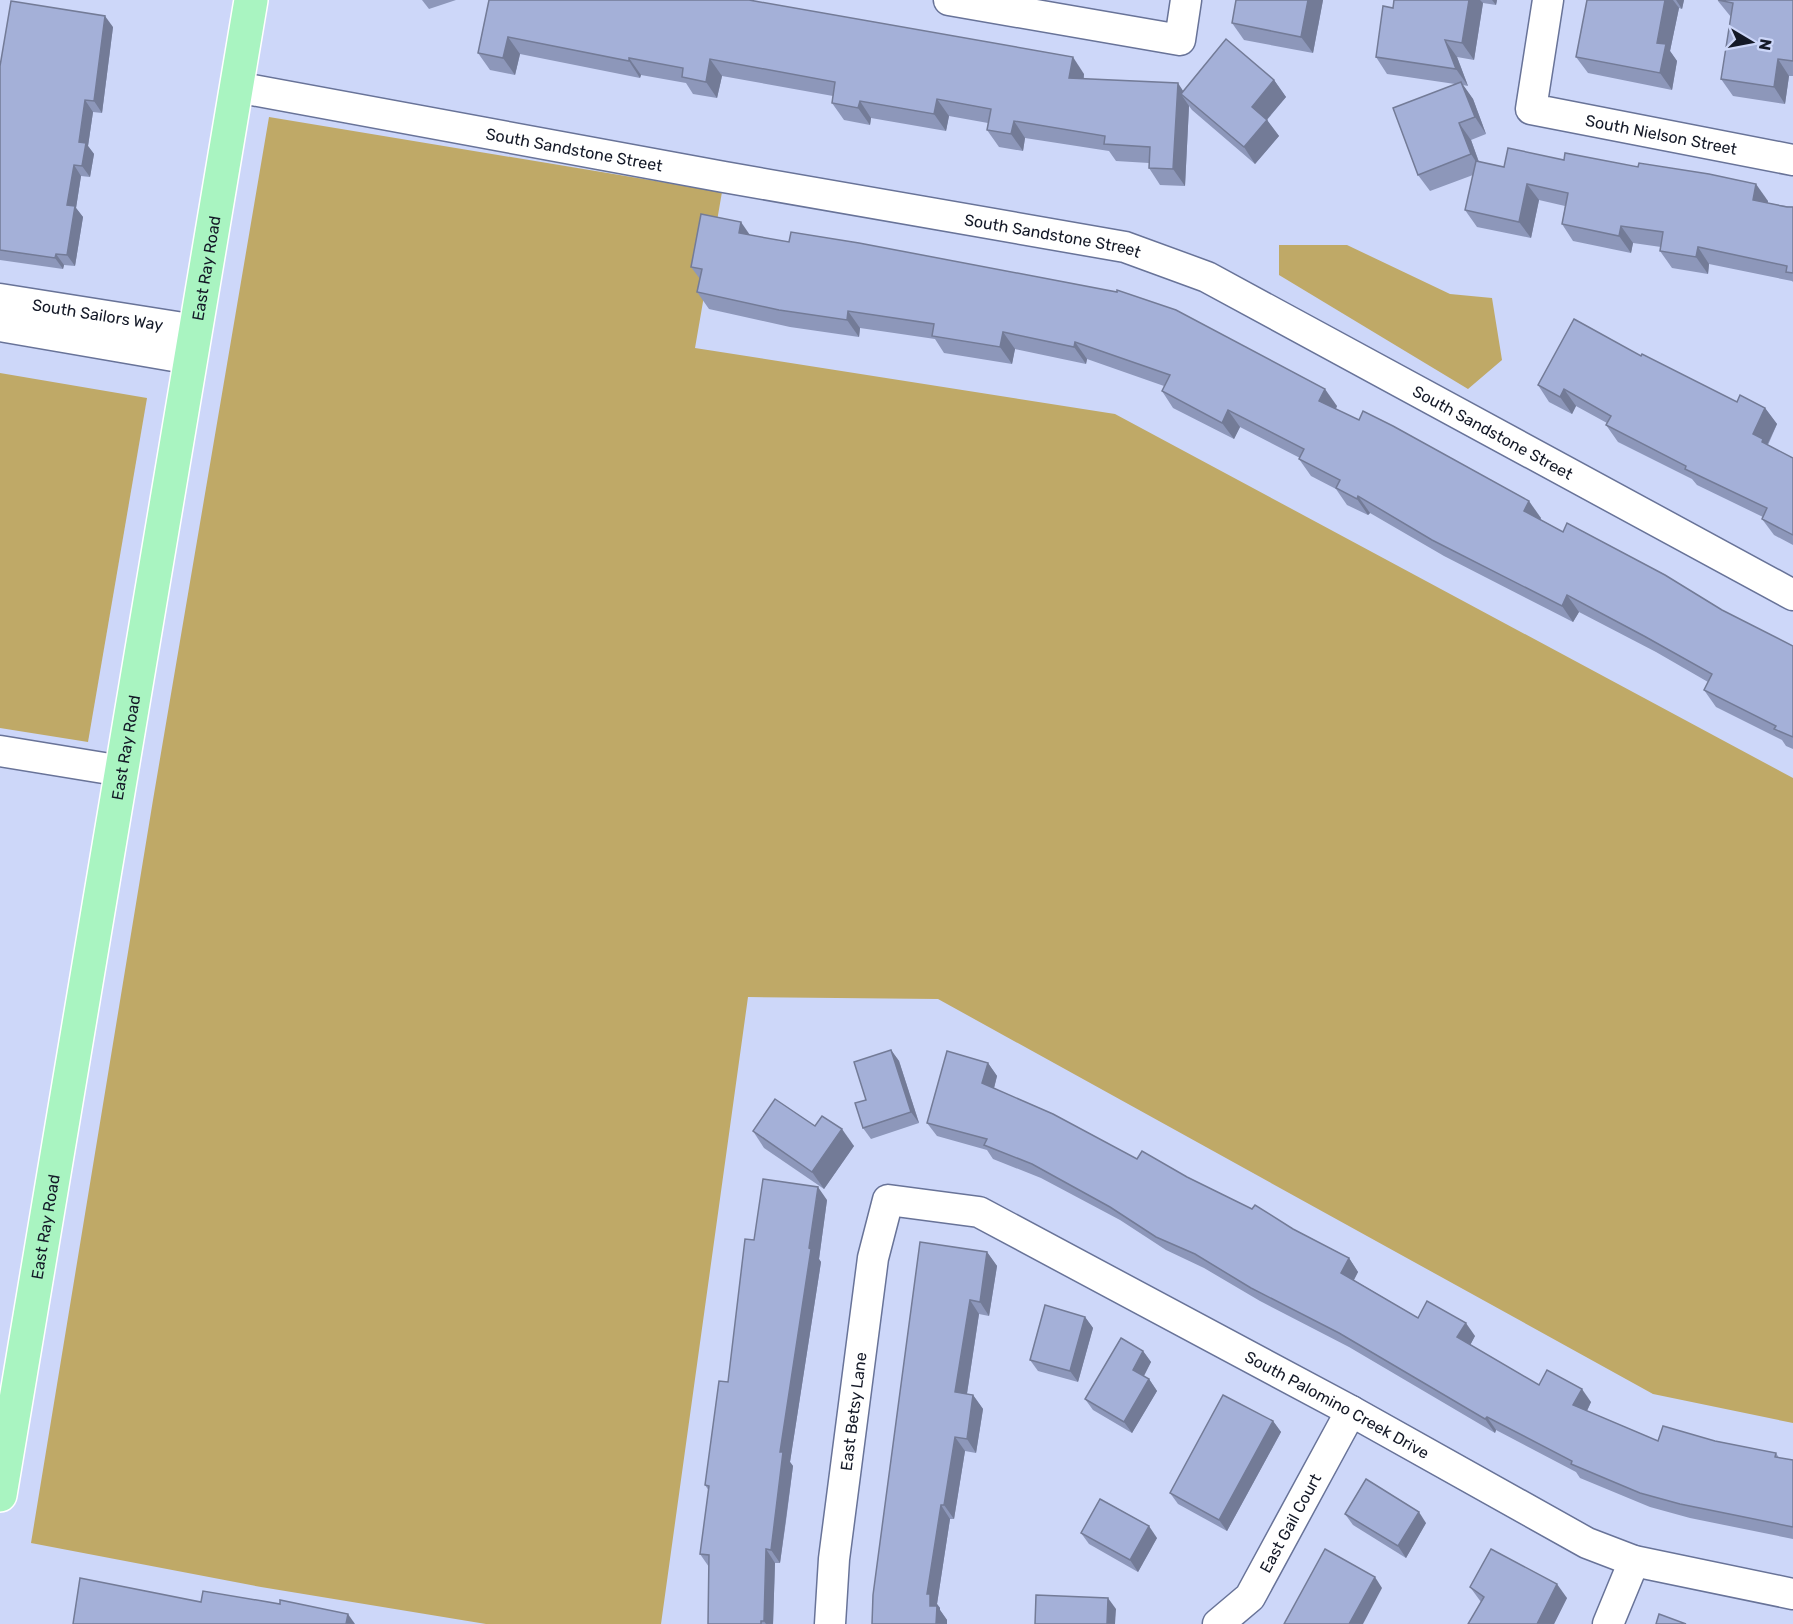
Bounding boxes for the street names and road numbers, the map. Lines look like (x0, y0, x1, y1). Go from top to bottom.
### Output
street label: South Nielson Street (1584, 111, 1738, 159)
street label: South Sandstone Street (484, 124, 664, 175)
street label: South Sandstone Street (963, 210, 1143, 262)
street label: East Ray Road (188, 214, 225, 322)
street label: South Sailors Way (31, 295, 165, 335)
street label: South Sandstone Street (1409, 382, 1576, 484)
street label: East Ray Road (108, 694, 144, 802)
street label: East Ray Road (27, 1173, 64, 1281)
street label: South Palomino Creek Drive (1242, 1347, 1432, 1463)
street label: East Betsy Lane (837, 1351, 871, 1472)
street label: East Gail Court (1256, 1470, 1325, 1576)

